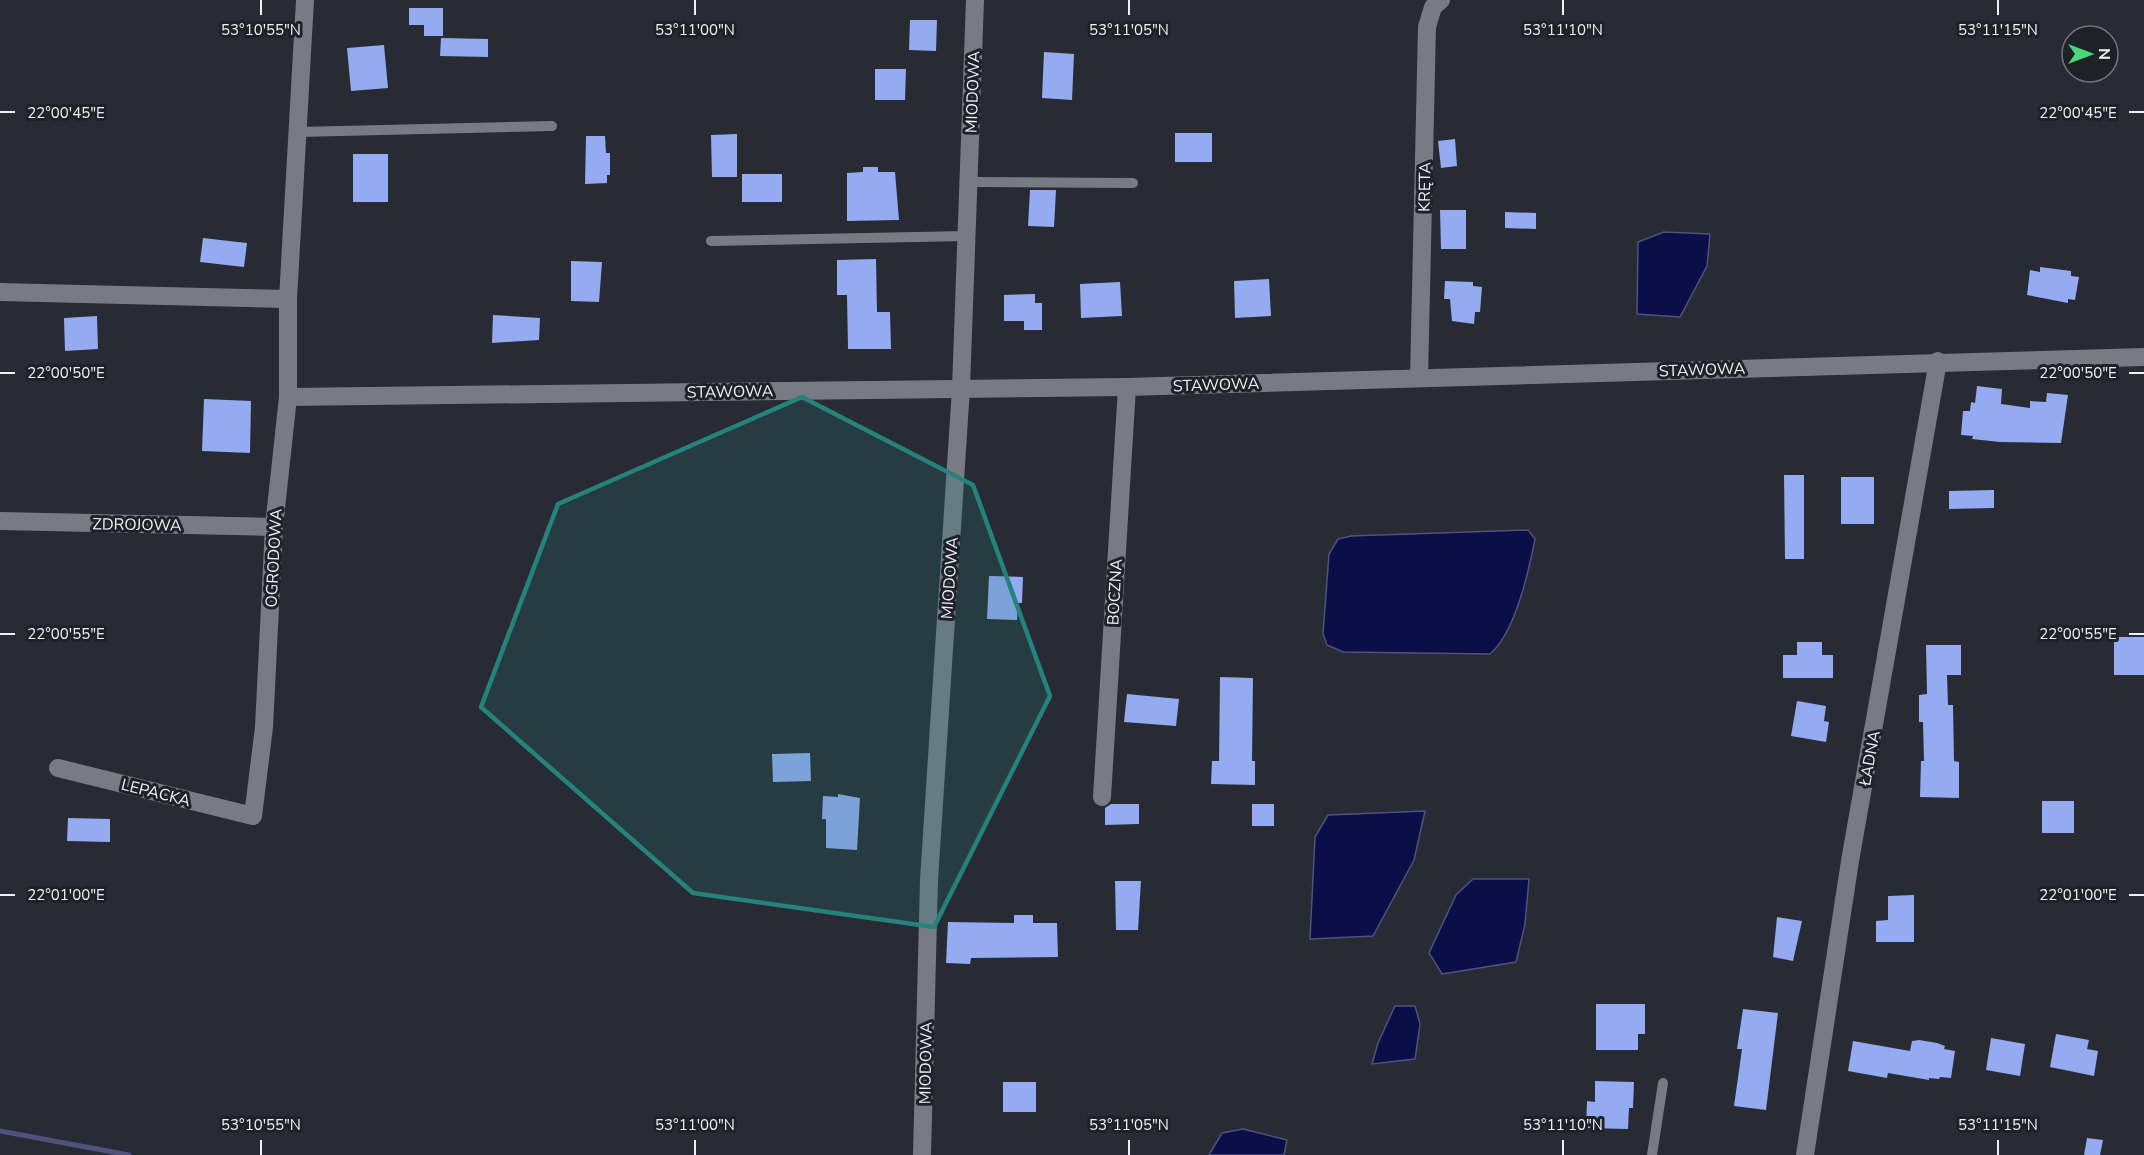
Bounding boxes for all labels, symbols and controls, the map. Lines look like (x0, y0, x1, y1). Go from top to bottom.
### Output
text: 53°10'55"N (221, 20, 301, 40)
text: 53°11'00"N (655, 20, 735, 40)
text: 53°11'05"N (1089, 20, 1169, 40)
text: 53°11'10"N (1523, 20, 1603, 40)
text: 53°11'15"N (1958, 20, 2038, 40)
north arrow (2060, 24, 2120, 84)
text: N (2093, 48, 2115, 60)
street label: MIODOWA (961, 50, 985, 134)
text: 22°00'45"E (27, 103, 105, 123)
text: 22°00'45"E (2039, 103, 2117, 123)
street label: KRĘTA (1414, 162, 1436, 212)
street label: STAWOWA (1658, 357, 1746, 383)
text: 22°00'50"E (27, 363, 105, 383)
text: 22°00'50"E (2039, 363, 2117, 383)
street label: STAWOWA (1172, 372, 1260, 398)
street label: STAWOWA (687, 380, 774, 404)
street label: OGRODOWA (260, 508, 288, 608)
street label: ZDROJOWA (92, 513, 182, 537)
street label: MIODOWA (936, 536, 964, 620)
street label: BOCZNA (1102, 558, 1128, 626)
text: 22°00'55"E (27, 624, 105, 644)
text: 22°00'55"E (2039, 624, 2117, 644)
street label: ŁADNA (1854, 729, 1886, 788)
street label: LEPACKA (119, 774, 193, 812)
text: 22°01'00"E (27, 885, 105, 905)
text: 22°01'00"E (2039, 885, 2117, 905)
street label: MIODOWA (914, 1021, 938, 1104)
text: 53°10'55"N (221, 1115, 301, 1135)
text: 53°11'00"N (655, 1115, 735, 1135)
text: 53°11'05"N (1089, 1115, 1169, 1135)
text: 53°11'10"N (1523, 1115, 1603, 1135)
text: 53°11'15"N (1958, 1115, 2038, 1135)

